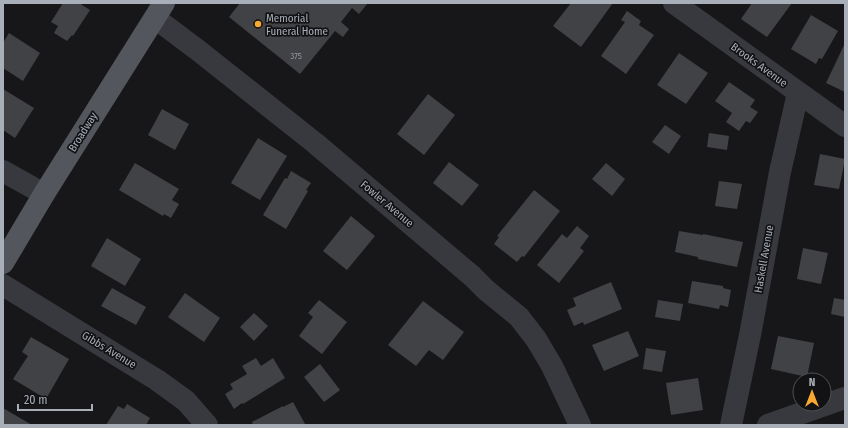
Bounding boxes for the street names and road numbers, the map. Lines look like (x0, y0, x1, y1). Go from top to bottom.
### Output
street label: Brooks Avenue (728, 40, 790, 90)
street label: Broadway (66, 110, 100, 154)
street label: Fowler Avenue (358, 178, 416, 230)
street label: Haskell Avenue (752, 224, 776, 294)
street label: Gibbs Avenue (79, 329, 139, 371)

